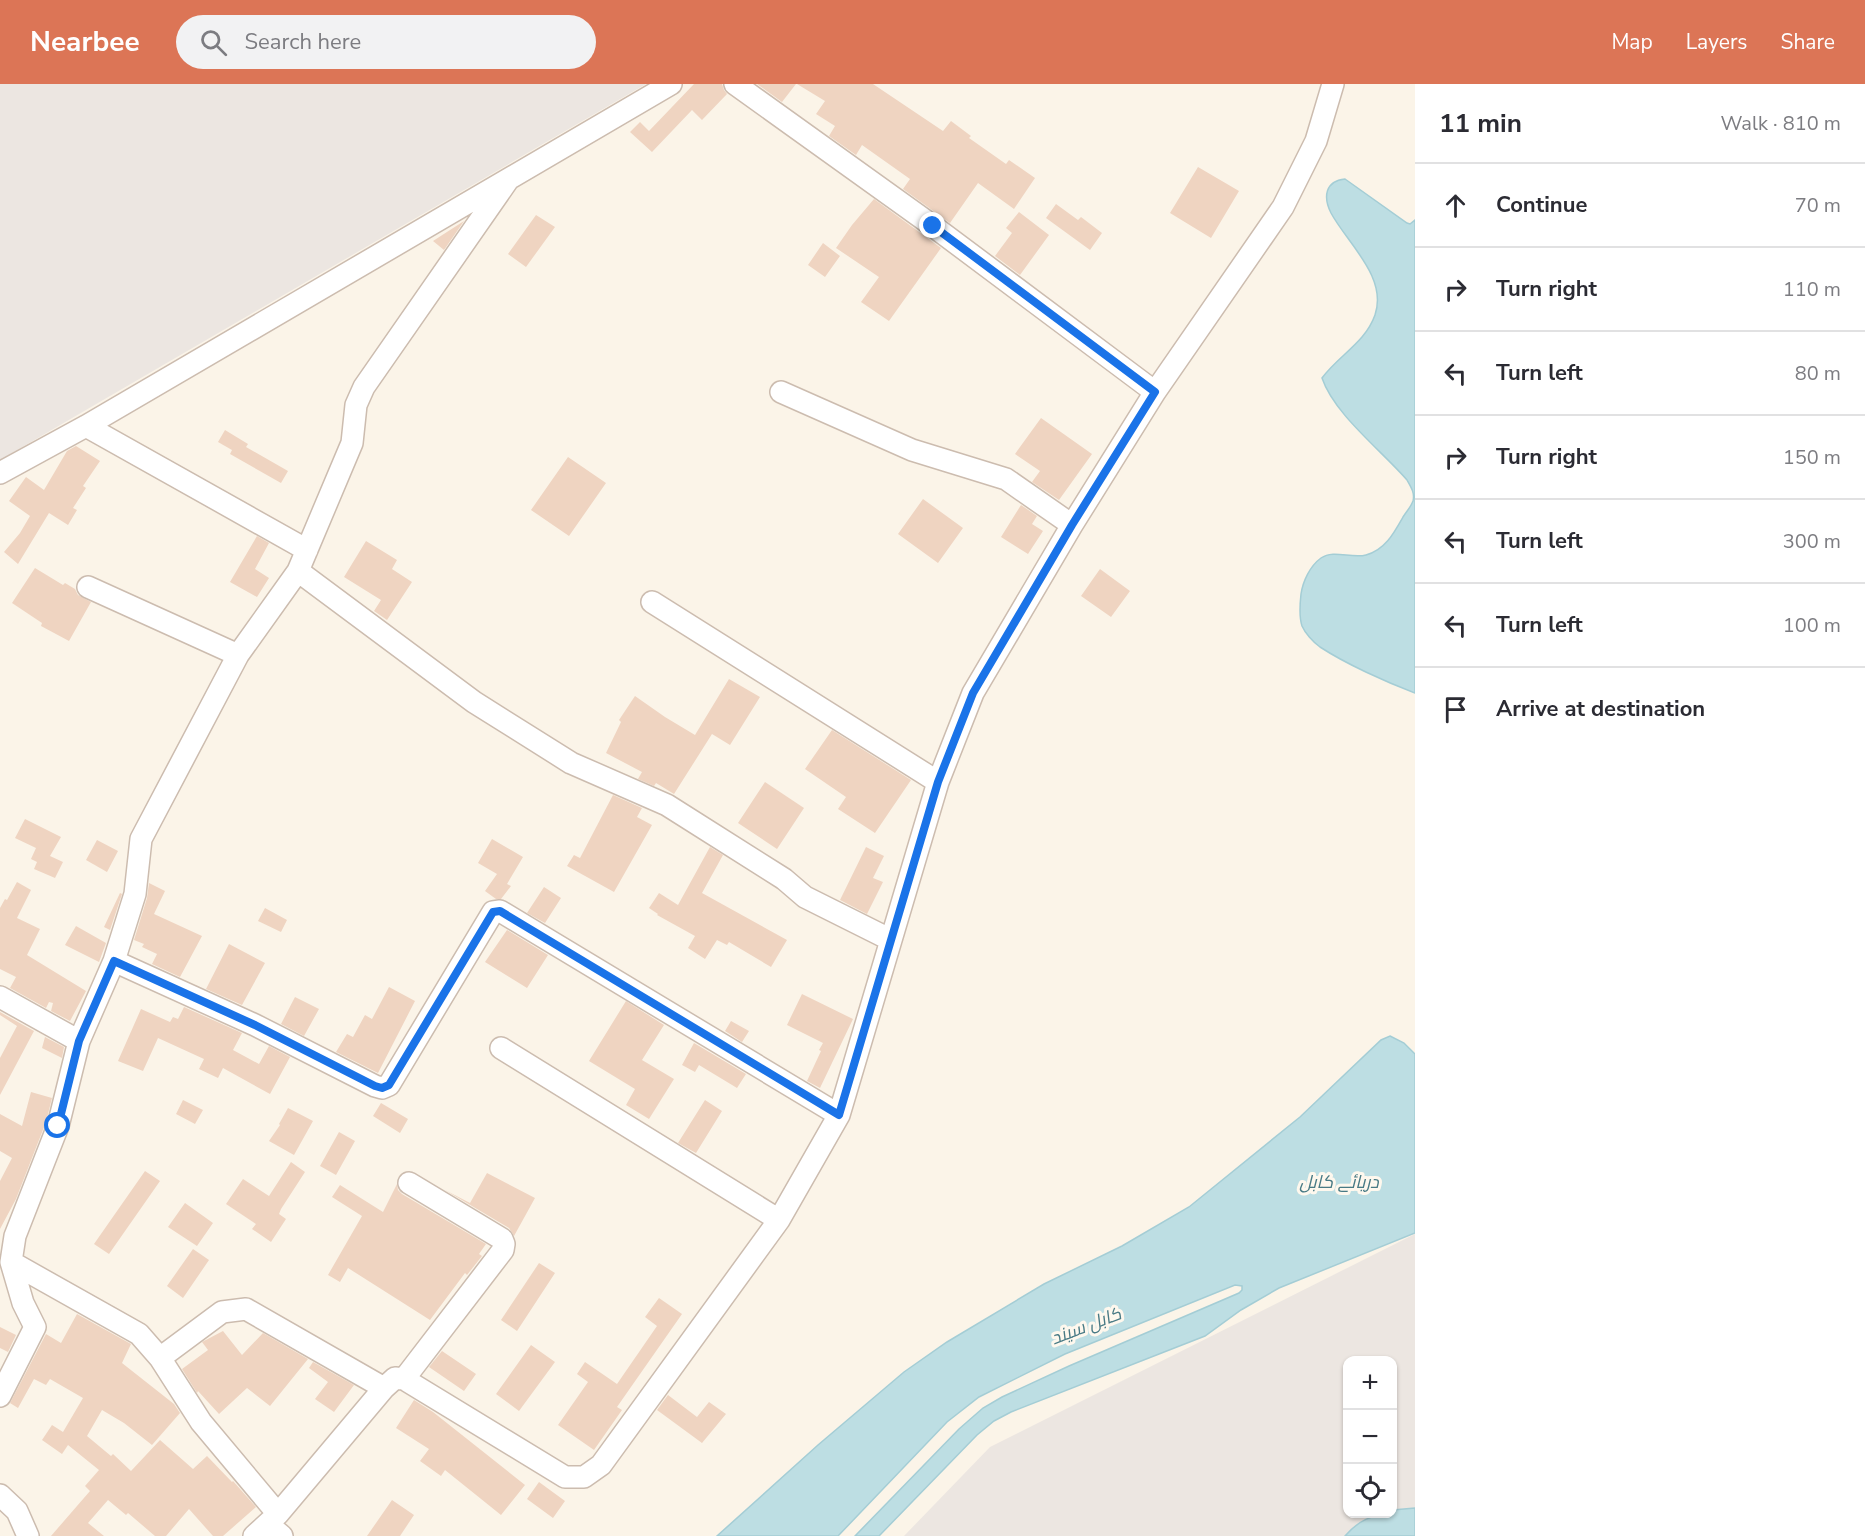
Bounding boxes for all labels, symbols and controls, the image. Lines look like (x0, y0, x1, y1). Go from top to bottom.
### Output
search box (176, 15, 596, 69)
text: Nearbee (30, 23, 140, 61)
icon: search (197, 26, 230, 59)
text: Search here (245, 27, 361, 57)
text: Map (1611, 28, 1653, 56)
text: Layers (1686, 28, 1747, 56)
text: Share (1780, 28, 1835, 56)
text: 11 min (1439, 106, 1522, 141)
text: Walk · 810 m (1721, 110, 1841, 137)
icon: ahead (1439, 189, 1472, 222)
text: Continue (1496, 190, 1587, 220)
text: 70 m (1795, 192, 1841, 219)
route end (919, 212, 945, 238)
icon: right (1439, 273, 1472, 306)
text: Turn right (1496, 274, 1597, 304)
text: 110 m (1783, 276, 1841, 303)
icon: left (1439, 357, 1472, 390)
text: Turn left (1496, 358, 1583, 388)
text: 80 m (1795, 360, 1841, 387)
icon: right (1439, 441, 1472, 474)
text: Turn right (1496, 442, 1597, 472)
text: 150 m (1783, 444, 1841, 471)
icon: left (1439, 525, 1472, 558)
text: Turn left (1496, 526, 1583, 556)
text: 300 m (1783, 528, 1841, 555)
icon: left (1439, 609, 1472, 642)
text: Turn left (1496, 610, 1583, 640)
text: 100 m (1783, 612, 1841, 639)
icon: arrive (1439, 693, 1472, 726)
text: Arrive at destination (1496, 694, 1705, 724)
route start (44, 1112, 70, 1138)
water label: دریائے کابل (1299, 1170, 1380, 1194)
water label: کابل سيند (1047, 1301, 1125, 1350)
map controls (1343, 1356, 1397, 1518)
button: + (1343, 1356, 1397, 1410)
button: − (1343, 1410, 1397, 1464)
button: locate (1343, 1464, 1397, 1518)

